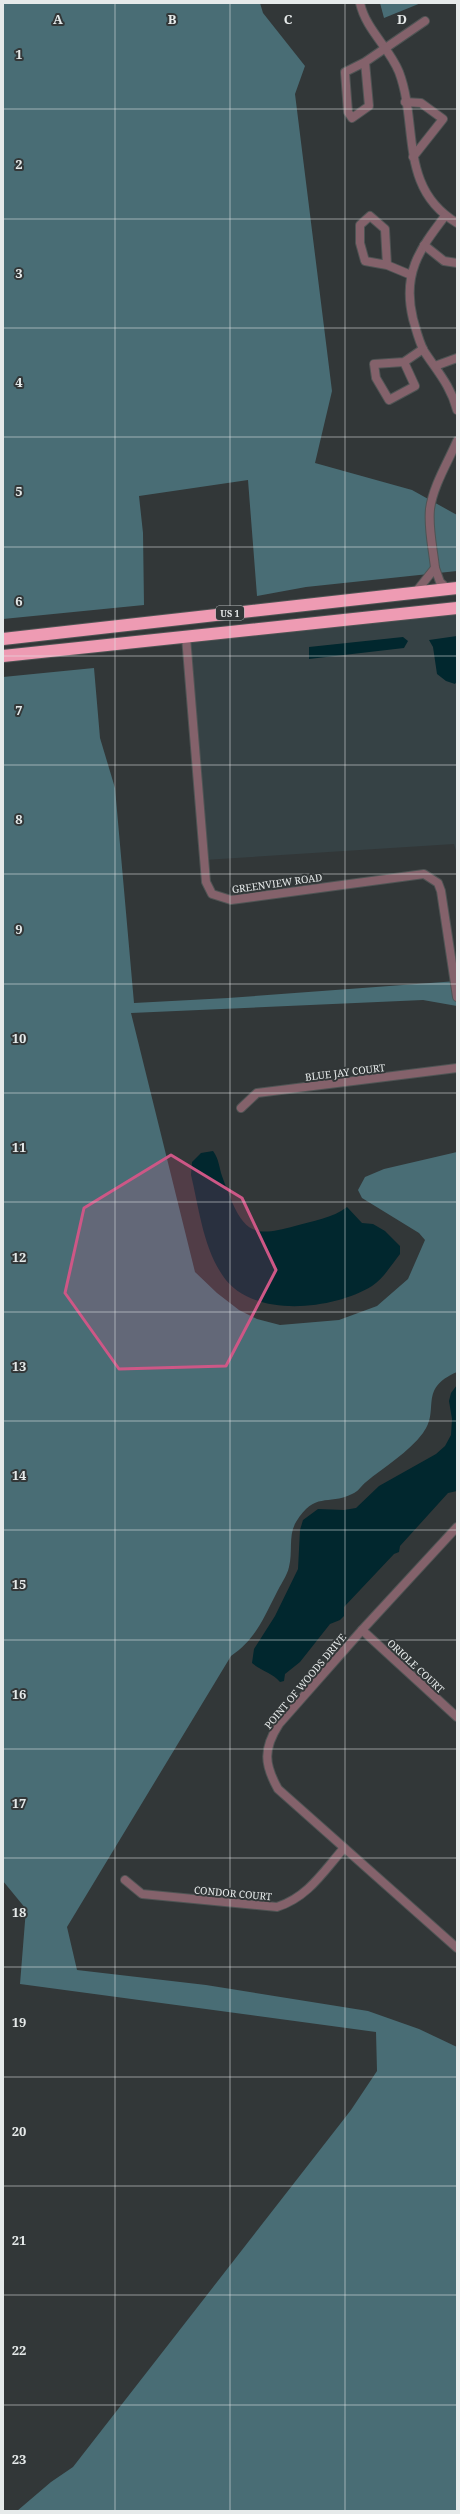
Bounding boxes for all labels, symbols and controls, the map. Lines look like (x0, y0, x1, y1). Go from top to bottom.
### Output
text: A (53, 10, 63, 28)
text: B (168, 10, 177, 28)
text: C (284, 10, 293, 28)
text: D (397, 10, 407, 28)
text: 1 (15, 45, 23, 63)
text: 2 (15, 155, 23, 173)
text: 3 (15, 264, 23, 282)
text: 4 (15, 373, 23, 391)
text: 5 (15, 482, 23, 500)
text: 6 (15, 592, 23, 610)
road number: US 1 (216, 606, 244, 620)
text: 7 (15, 701, 23, 719)
text: 8 (15, 810, 23, 828)
street label: GREENVIEW ROAD (231, 870, 323, 896)
text: 9 (15, 920, 23, 938)
text: 10 (12, 1029, 26, 1047)
street label: BLUE JAY COURT (304, 1060, 386, 1084)
text: 11 (12, 1138, 26, 1156)
text: 12 (12, 1248, 26, 1266)
text: 13 (12, 1357, 26, 1375)
text: 14 (12, 1466, 27, 1484)
text: 15 (12, 1575, 26, 1593)
street label: POINT OF WOODS DRIVE (261, 1630, 349, 1732)
street label: ORIOLE COURT (384, 1636, 448, 1696)
text: 16 (12, 1685, 26, 1703)
text: 17 (12, 1794, 26, 1812)
street label: CONDOR COURT (193, 1883, 273, 1903)
text: 18 (12, 1903, 26, 1921)
text: 19 (12, 2013, 26, 2031)
text: 20 (12, 2122, 26, 2140)
text: 21 (12, 2231, 26, 2249)
text: 22 (12, 2341, 26, 2359)
text: 23 (12, 2450, 26, 2468)

